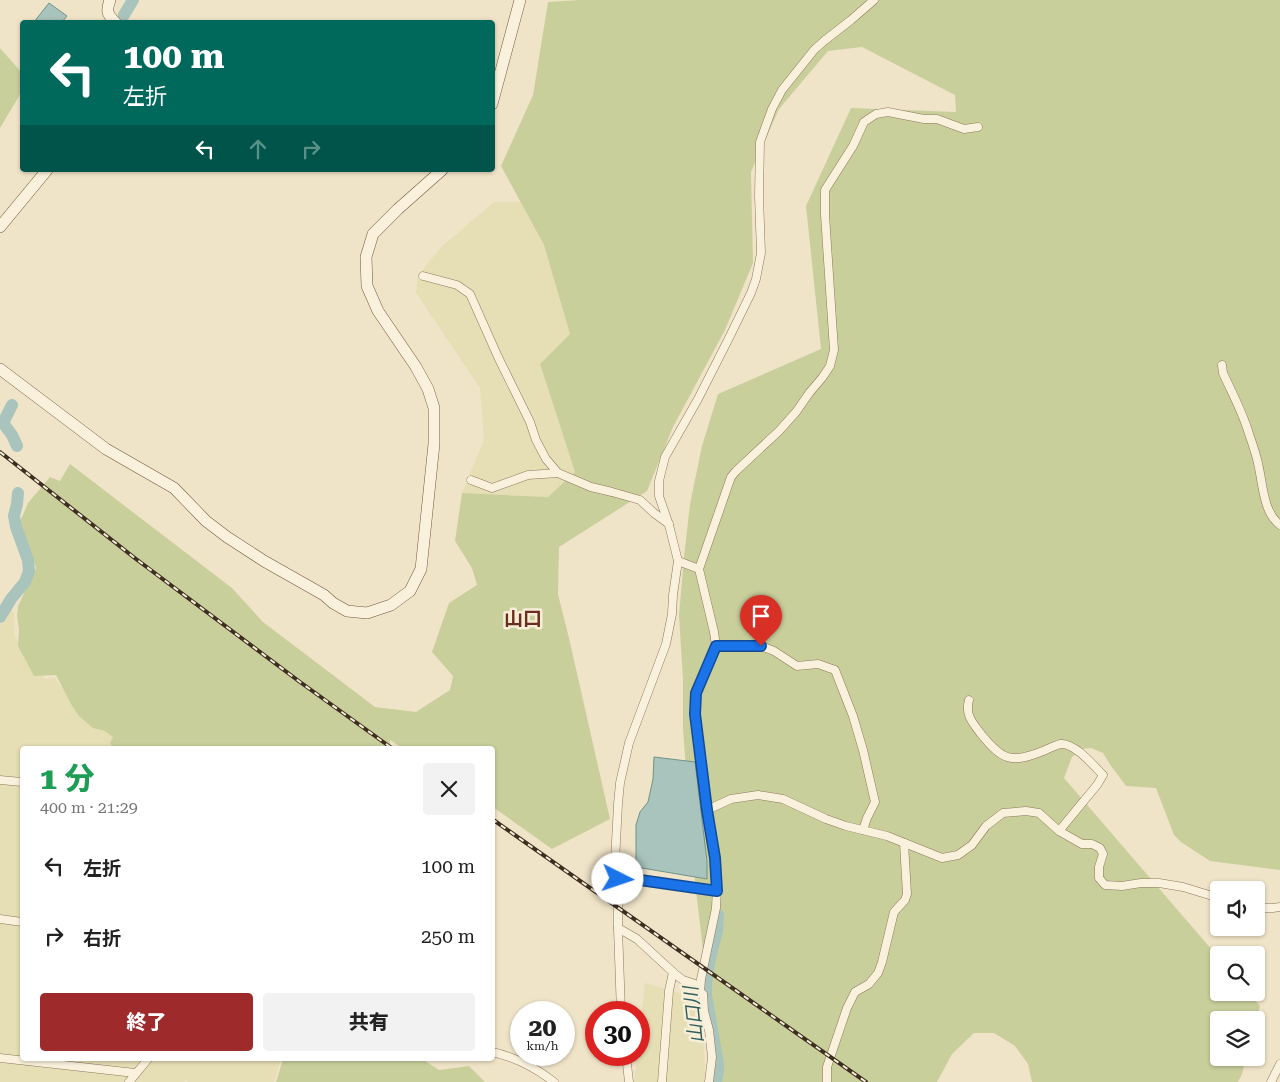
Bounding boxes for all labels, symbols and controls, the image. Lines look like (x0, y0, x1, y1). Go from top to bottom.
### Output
text: 100 m (123, 36, 224, 77)
icon: left (40, 40, 105, 105)
text: 左折 (123, 84, 167, 109)
icon: left (191, 135, 219, 163)
icon: ahead (244, 135, 272, 163)
icon: right (297, 135, 325, 163)
pin (740, 595, 782, 646)
icon: arrive (747, 602, 775, 630)
district label: 山口 (504, 607, 542, 630)
text: 1 分 (40, 761, 94, 796)
button: close (423, 763, 475, 815)
text: 400 m · 21:29 (40, 798, 138, 817)
icon: left (40, 852, 68, 880)
position arrow (591, 852, 643, 904)
text: 100 m (421, 855, 475, 878)
text: 左折 (83, 857, 121, 880)
map controls (1210, 881, 1265, 1066)
button: sound (1210, 881, 1265, 936)
icon: right (40, 922, 68, 950)
text: 250 m (421, 925, 475, 948)
text: 右折 (83, 927, 121, 950)
button: search (1210, 946, 1265, 1001)
water label: 山口川 (679, 983, 708, 1045)
button: 終了 (40, 993, 253, 1051)
button: 共有 (263, 993, 475, 1051)
speed limit sign: 30 (585, 1001, 650, 1066)
button: layers (1210, 1011, 1265, 1066)
text: 20 (528, 1013, 557, 1042)
text: km/h (526, 1039, 559, 1053)

